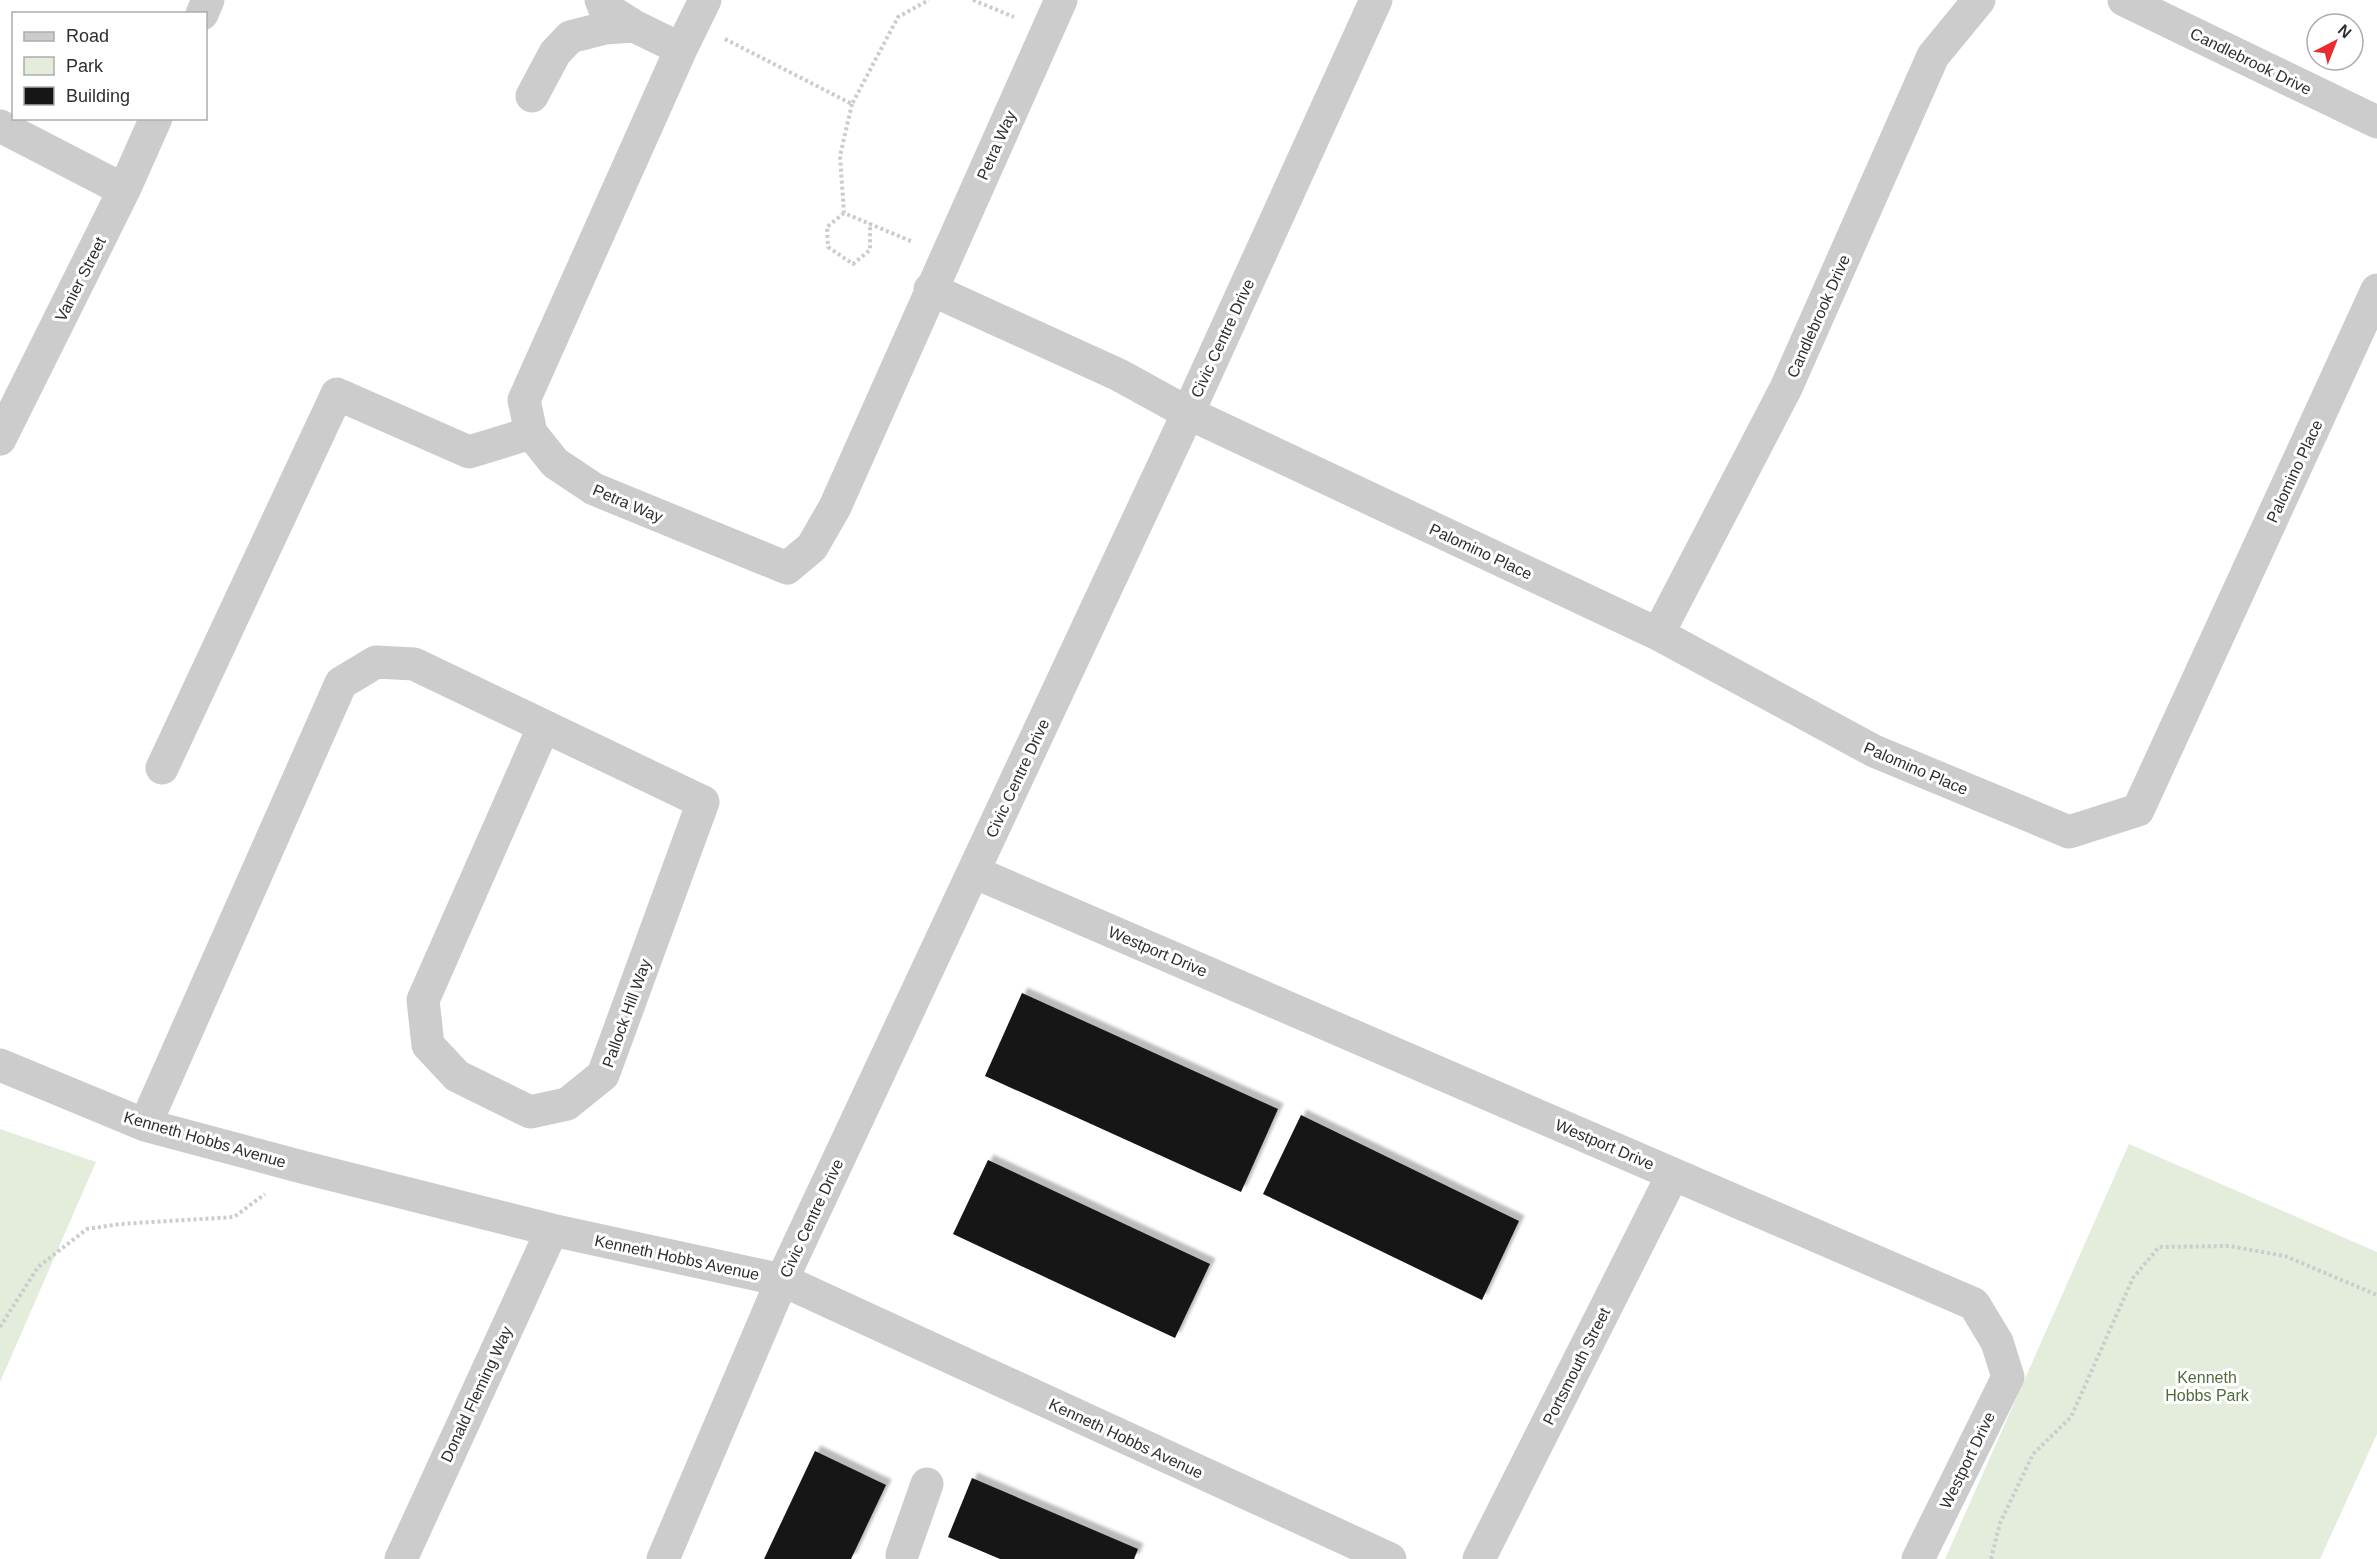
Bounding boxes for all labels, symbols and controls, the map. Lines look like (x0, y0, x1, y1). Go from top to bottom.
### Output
legend (12, 12, 207, 120)
north arrow (2305, 12, 2365, 72)
text: N (2335, 21, 2355, 41)
street label: Candlebrook Drive (2188, 25, 2314, 98)
text: Road (66, 26, 109, 46)
text: Park (66, 56, 104, 76)
text: Building (66, 86, 130, 106)
street label: Petra Way (974, 108, 1019, 183)
street label: Vanier Street (52, 234, 109, 324)
street label: Candlebrook Drive (1784, 252, 1853, 380)
street label: Civic Centre Drive (1188, 276, 1257, 400)
street label: Palomino Place (2263, 417, 2326, 525)
street label: Petra Way (590, 481, 665, 526)
street label: Palomino Place (1427, 520, 1535, 583)
street label: Civic Centre Drive (983, 716, 1052, 840)
street label: Palomino Place (1861, 739, 1970, 798)
street label: Westport Drive (1106, 923, 1210, 980)
street label: Pallock Hill Way (599, 957, 654, 1070)
street label: Kenneth Hobbs Avenue (122, 1108, 288, 1171)
street label: Westport Drive (1553, 1116, 1657, 1173)
street label: Civic Centre Drive (777, 1156, 846, 1280)
street label: Kenneth Hobbs Avenue (593, 1232, 761, 1283)
street label: Portsmouth Street (1540, 1304, 1614, 1428)
street label: Donald Fleming Way (437, 1324, 515, 1465)
park label: Kenneth Hobbs Park (2165, 1369, 2250, 1404)
street label: Kenneth Hobbs Avenue (1046, 1395, 1206, 1482)
street label: Westport Drive (1937, 1409, 1998, 1511)

